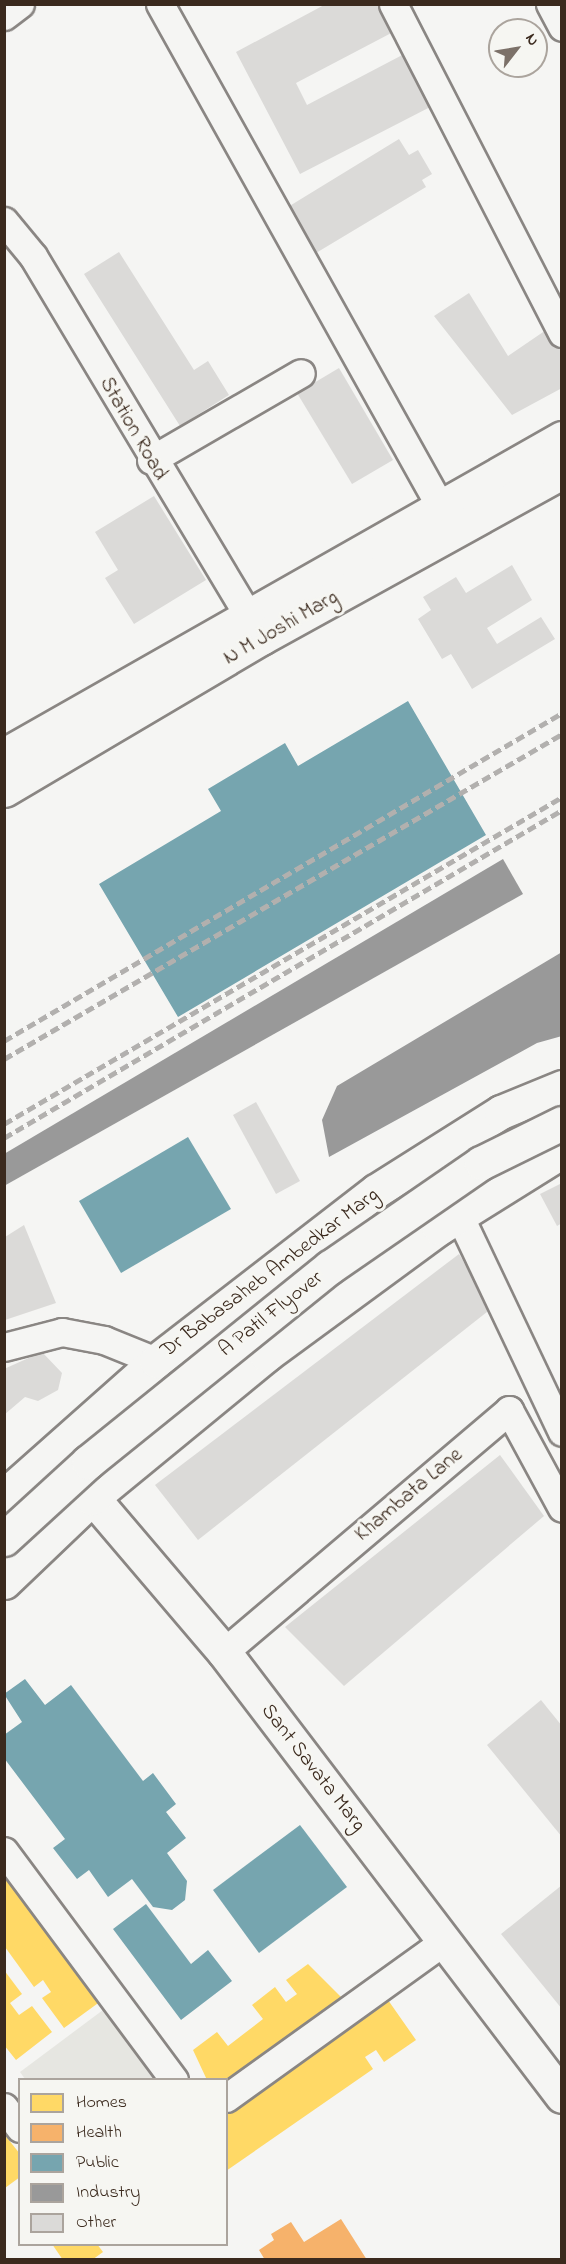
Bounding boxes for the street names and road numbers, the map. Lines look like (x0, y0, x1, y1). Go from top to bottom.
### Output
street label: Station Road (93, 373, 173, 485)
street label: N M Joshi Marg (219, 585, 343, 671)
street label: Dr Babasaheb Ambedkar Marg (156, 1183, 384, 1363)
street label: A Patil Flyover (214, 1266, 328, 1362)
street label: Khambata Lane (350, 1443, 468, 1547)
street label: Sant Savata Marg (255, 1699, 371, 1837)

